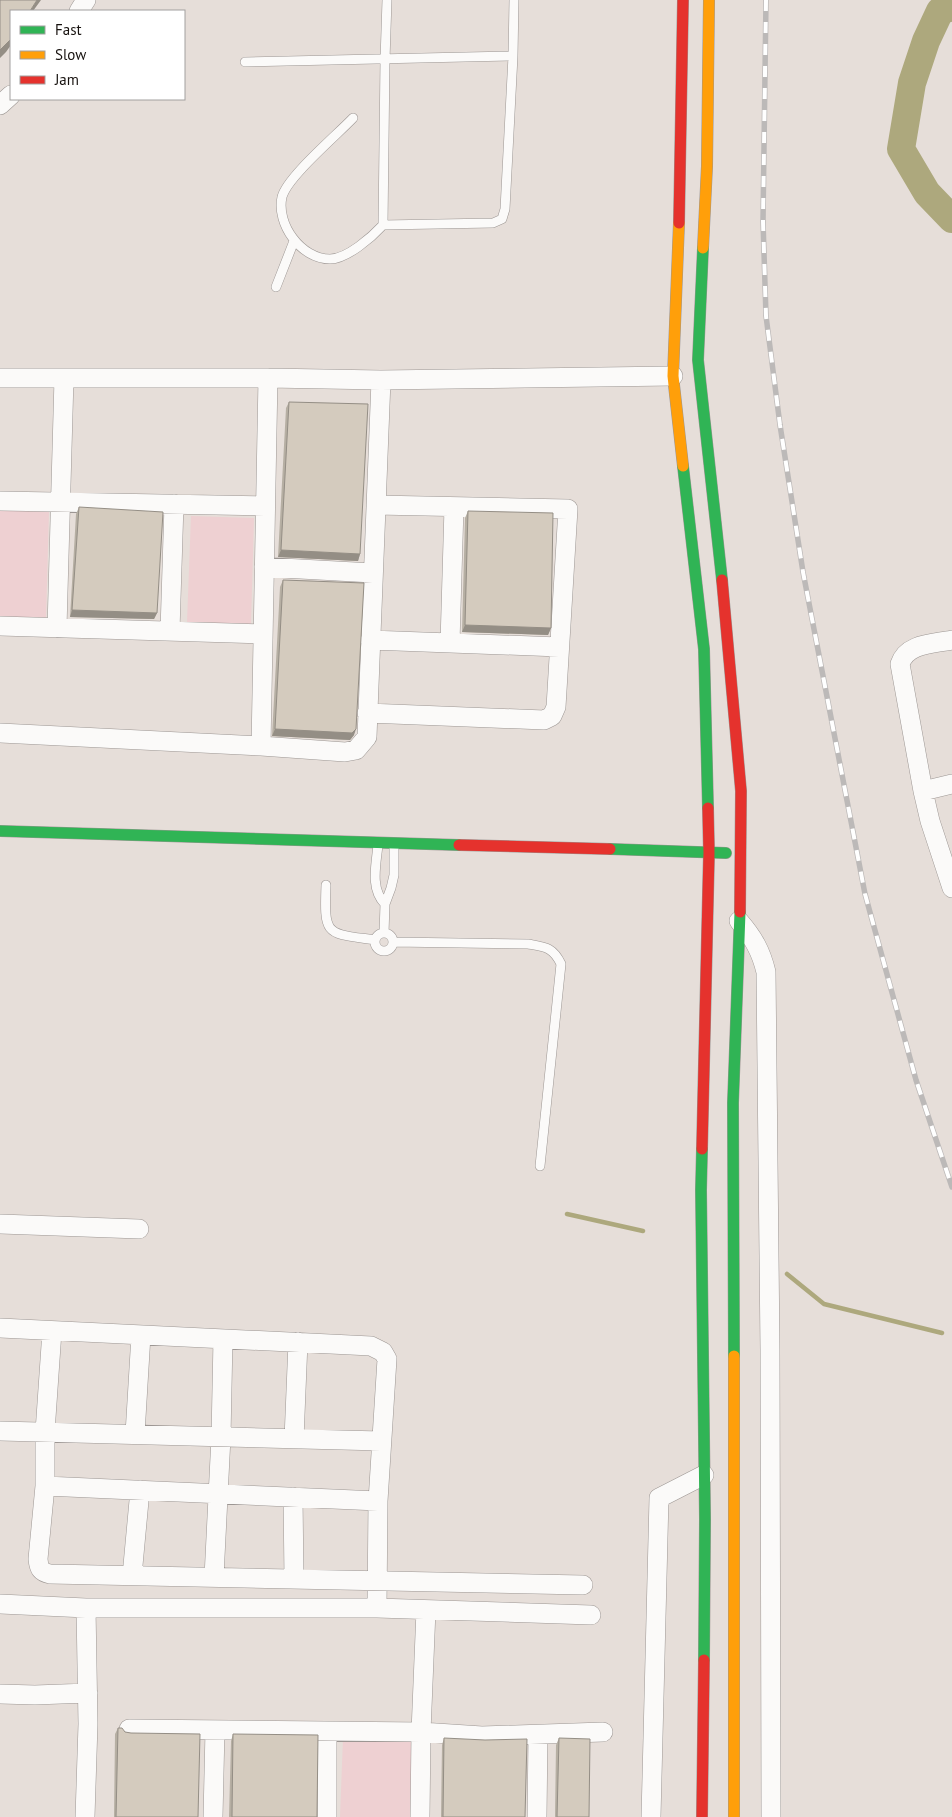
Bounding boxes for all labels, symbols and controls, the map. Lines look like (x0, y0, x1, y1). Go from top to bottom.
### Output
legend (10, 10, 185, 100)
text: Fast (55, 20, 82, 39)
text: Slow (55, 45, 86, 64)
text: Jam (54, 70, 79, 89)

